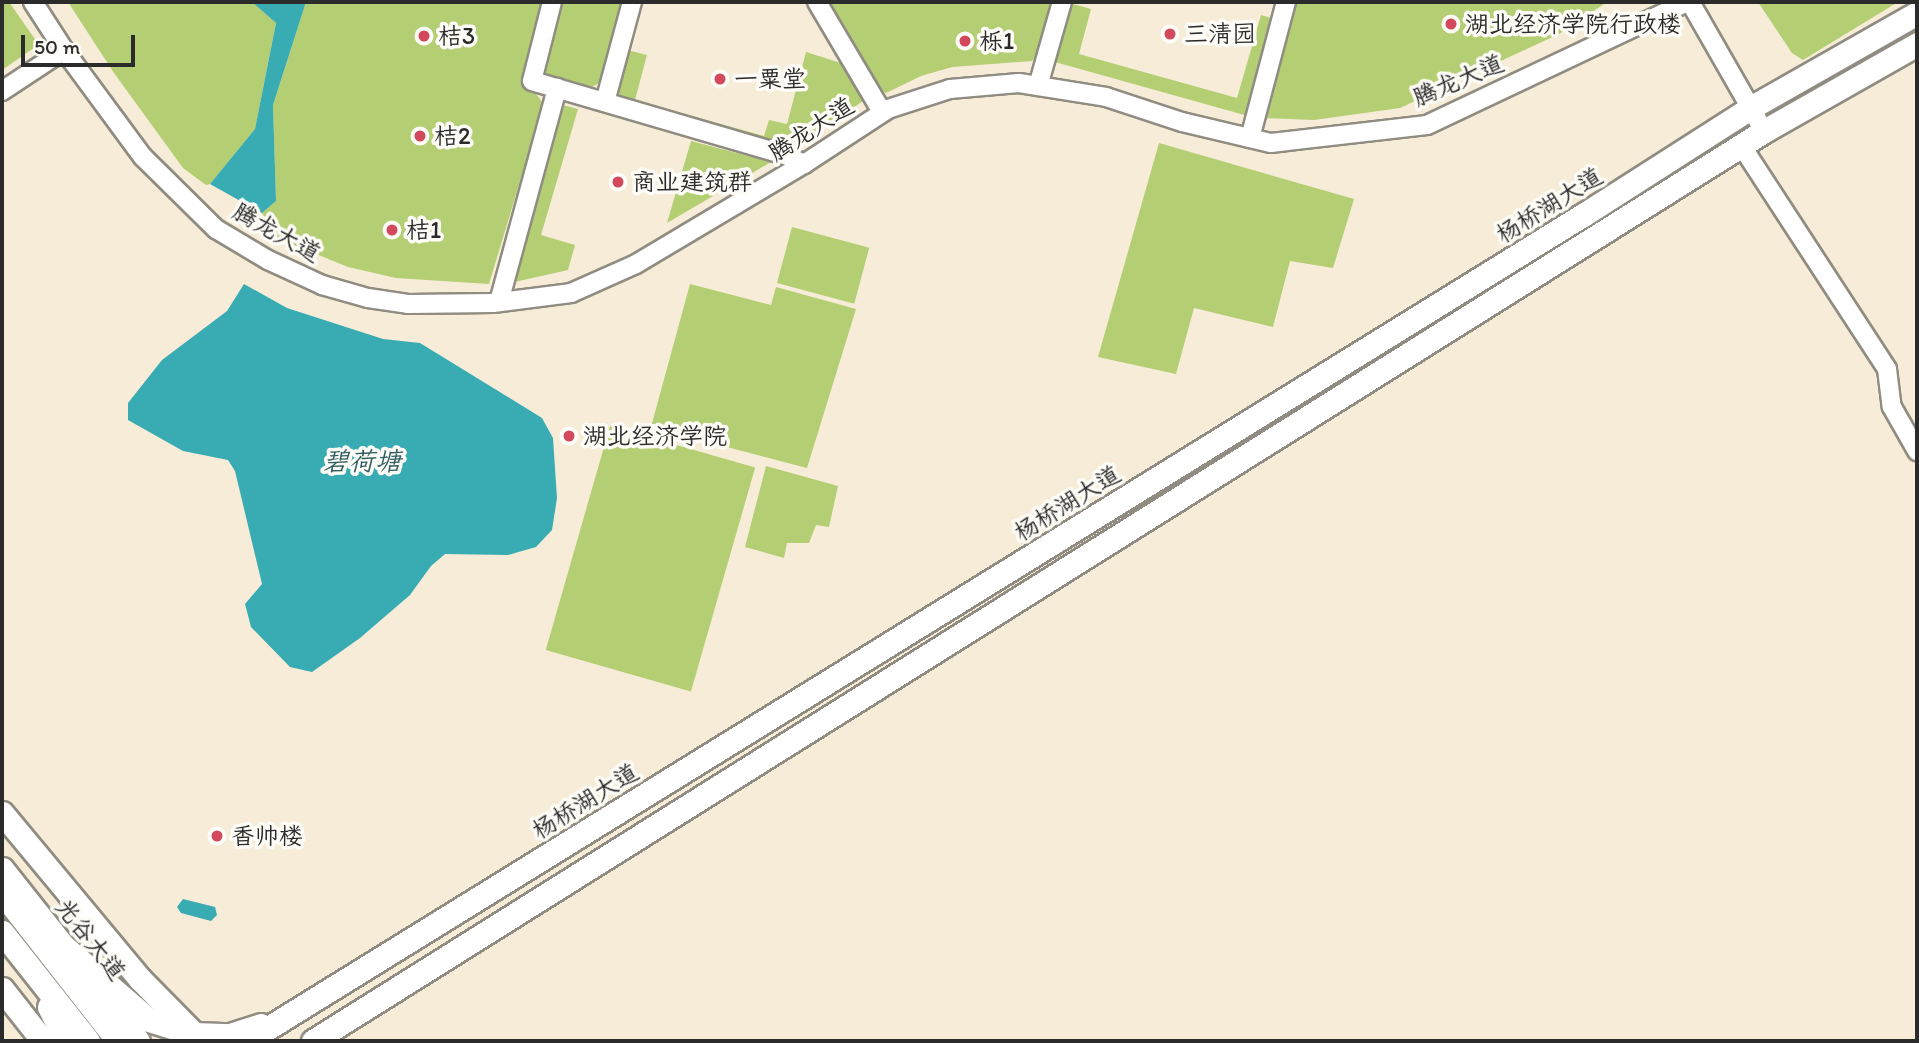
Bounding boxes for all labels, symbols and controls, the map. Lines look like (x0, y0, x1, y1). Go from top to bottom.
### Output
place label: 湖北经济学院行政楼 (1465, 10, 1681, 38)
marker: 湖北经济学院行政楼 (1443, 16, 1459, 32)
place label: 三清园 (1184, 20, 1256, 48)
scale bar (24, 21, 138, 65)
place label: 桔3 (438, 22, 475, 50)
marker: 三清园 (1162, 26, 1178, 42)
place label: 栎1 (979, 27, 1014, 55)
marker: 桔3 (416, 28, 432, 44)
marker: 栎1 (957, 33, 973, 49)
text: 50 m (34, 34, 80, 59)
street label: 腾龙大道 (1408, 48, 1508, 112)
place label: 一粟堂 (734, 65, 806, 93)
marker: 一粟堂 (712, 71, 728, 87)
street label: 腾龙大道 (763, 91, 859, 167)
place label: 桔2 (434, 122, 471, 150)
marker: 桔2 (412, 128, 428, 144)
street label: 杨桥湖大道 (1490, 161, 1608, 249)
place label: 商业建筑群 (632, 168, 752, 196)
marker: 商业建筑群 (610, 174, 626, 190)
street label: 腾龙大道 (228, 196, 326, 268)
place label: 桔1 (406, 216, 441, 244)
marker: 桔1 (384, 222, 400, 238)
place label: 湖北经济学院 (583, 422, 727, 450)
marker: 湖北经济学院 (561, 428, 577, 444)
water label: 碧荷塘 (323, 446, 401, 478)
street label: 杨桥湖大道 (1008, 459, 1126, 547)
street label: 杨桥湖大道 (526, 757, 644, 845)
place label: 香帅楼 (231, 822, 303, 850)
marker: 香帅楼 (209, 828, 225, 844)
street label: 光谷大道 (50, 892, 132, 986)

